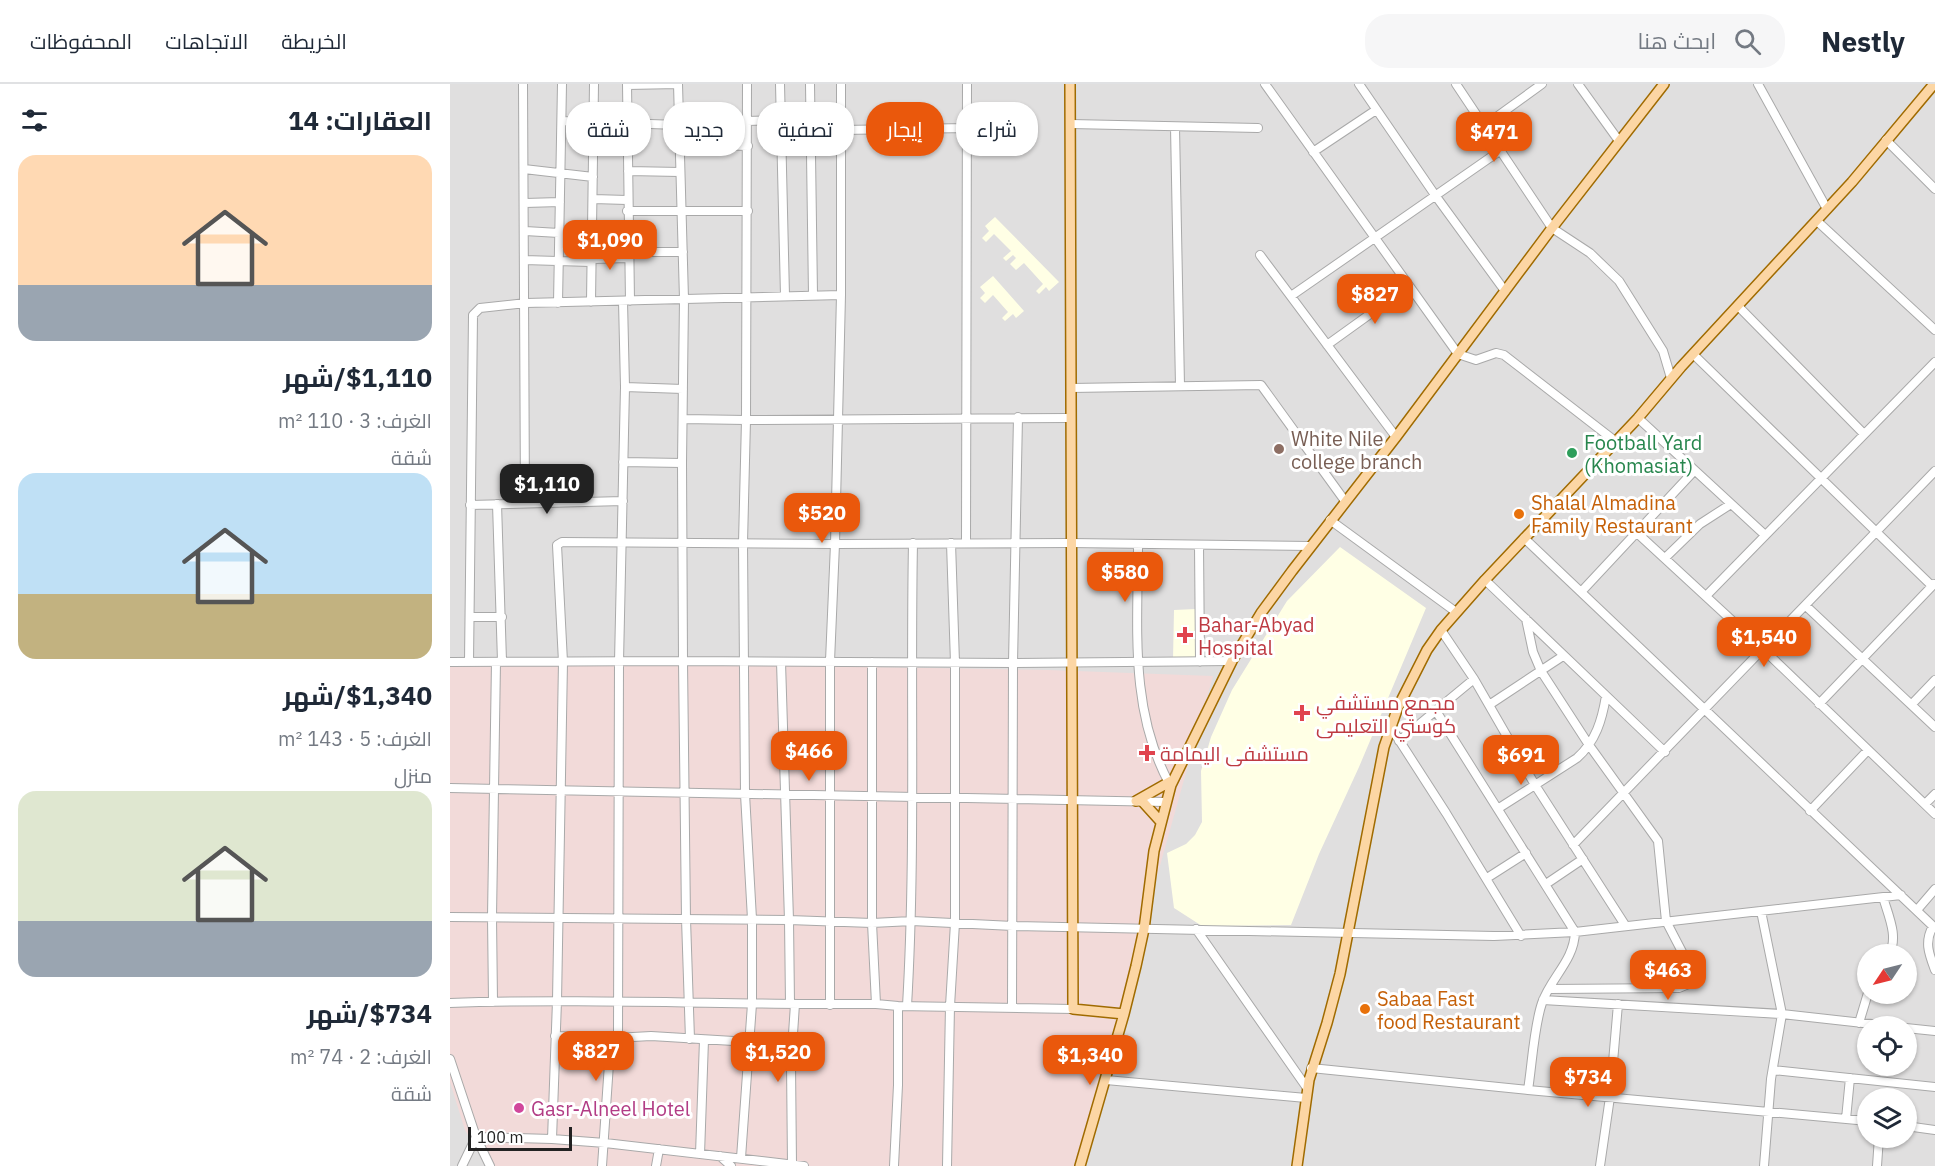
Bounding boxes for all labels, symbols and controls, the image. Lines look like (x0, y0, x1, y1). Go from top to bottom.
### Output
search box (1365, 14, 1785, 68)
text: Nestly (1821, 23, 1905, 60)
icon: search (1731, 25, 1764, 58)
text: ابحث هنا (1637, 26, 1716, 55)
text: المحفوظات (30, 27, 132, 55)
text: الاتجاهات (165, 27, 248, 55)
text: الخريطة (281, 27, 347, 55)
chip: شقة (566, 102, 651, 156)
chip: جديد (663, 102, 745, 156)
chip: تصفية (757, 102, 854, 156)
chip: إيجار (866, 102, 944, 156)
chip: شراء (956, 102, 1038, 156)
text: العقارات: 14 (288, 103, 432, 137)
icon: filters (18, 104, 51, 137)
pin: $471 (1458, 112, 1530, 163)
text: $471 (1470, 118, 1518, 145)
icon: home (171, 194, 279, 302)
pin: $1,090 (561, 220, 659, 271)
text: $1,090 (577, 226, 643, 253)
pin: $827 (1339, 274, 1411, 325)
text: $827 (1351, 280, 1399, 307)
text: $1,110/شهر (283, 360, 432, 394)
text: الغرف: 3 · 110 m² (278, 407, 432, 434)
place label: White Nile college branch (1291, 425, 1422, 475)
place label: Football Yard (Khomasiat) (1584, 429, 1702, 479)
marker: White Nile college branch (1272, 442, 1286, 456)
text: شقة (391, 444, 432, 471)
marker: Football Yard (Khomasiat) (1565, 446, 1579, 460)
pin: $1,110 (498, 464, 596, 515)
text: $1,110 (514, 470, 580, 497)
place label: Shalal Almadina Family Restaurant (1531, 489, 1693, 539)
pin: $520 (786, 493, 858, 544)
text: $520 (798, 499, 846, 526)
marker: Shalal Almadina Family Restaurant (1512, 507, 1526, 521)
icon: home (171, 512, 279, 620)
pin: $580 (1089, 552, 1161, 603)
text: $580 (1101, 558, 1149, 585)
place label: Bahar-Abyad Hospital (1198, 611, 1315, 661)
pin: $1,540 (1715, 617, 1813, 668)
text: $1,540 (1731, 623, 1797, 650)
marker: Bahar-Abyad Hospital (1176, 626, 1194, 644)
text: $1,340/شهر (283, 678, 432, 712)
place label: مجمع مستشفي كوستي التعليمى (1316, 689, 1456, 742)
marker: مجمع مستشفي كوستي التعليمى (1293, 704, 1311, 722)
text: الغرف: 5 · 143 m² (278, 725, 432, 752)
pin: $466 (773, 731, 845, 782)
pin: $691 (1485, 735, 1557, 786)
text: $466 (785, 737, 833, 764)
place label: مستشفى اليمامة (1160, 740, 1309, 767)
text: $691 (1497, 741, 1545, 768)
marker: مستشفى اليمامة (1138, 744, 1156, 762)
text: منزل (394, 762, 432, 789)
icon: home (171, 830, 279, 938)
north arrow (1857, 944, 1917, 1004)
map controls (1857, 944, 1917, 1148)
pin: $463 (1632, 950, 1704, 1001)
text: $463 (1644, 956, 1692, 983)
place label: Sabaa Fast food Restaurant (1377, 985, 1521, 1035)
text: $734/شهر (307, 996, 432, 1030)
marker: Sabaa Fast food Restaurant (1358, 1002, 1372, 1016)
button: locate (1857, 1016, 1917, 1076)
pin: $827 (560, 1031, 632, 1082)
pin: $1,520 (729, 1032, 827, 1083)
pin: $1,340 (1041, 1035, 1139, 1086)
text: $827 (572, 1037, 620, 1064)
text: $1,520 (745, 1038, 811, 1065)
text: $1,340 (1057, 1041, 1123, 1068)
text: الغرف: 2 · 74 m² (290, 1043, 432, 1070)
pin: $734 (1552, 1057, 1624, 1108)
text: $734 (1564, 1063, 1612, 1090)
text: شقة (391, 1080, 432, 1107)
button: layers (1857, 1088, 1917, 1148)
place label: Gasr-Alneel Hotel (531, 1095, 690, 1122)
marker: Gasr-Alneel Hotel (512, 1101, 526, 1115)
scale bar (468, 1124, 572, 1152)
text: 100 m (477, 1127, 524, 1147)

